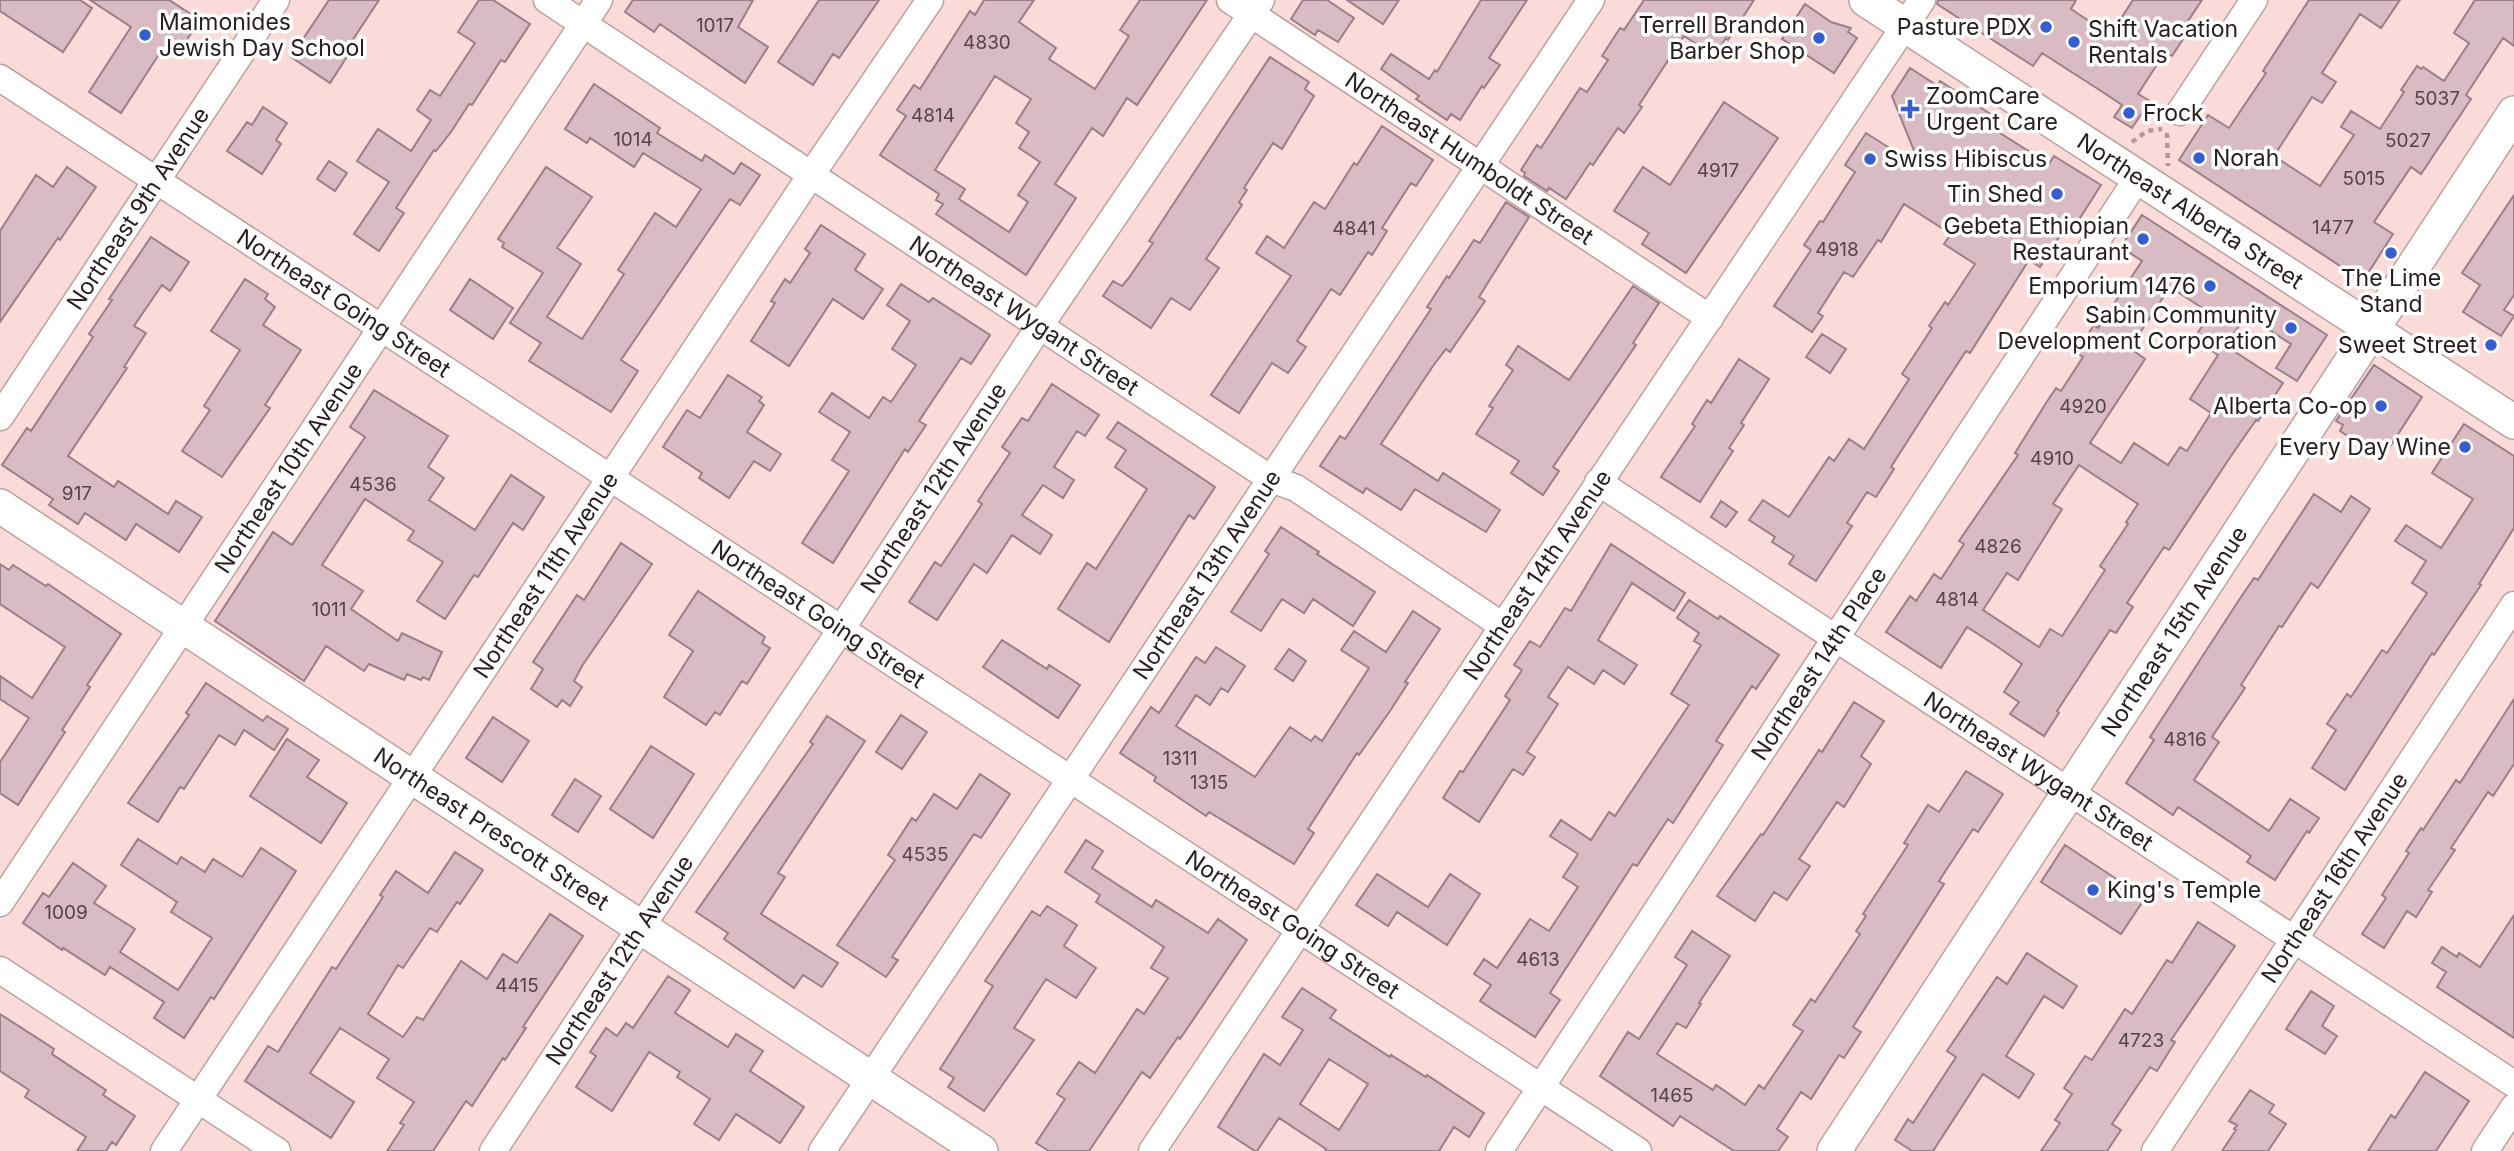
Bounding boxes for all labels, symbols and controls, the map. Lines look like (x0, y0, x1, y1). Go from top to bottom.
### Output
place label: Maimonides Jewish Day School (159, 8, 365, 62)
place label: Terrell Brandon Barber Shop (1639, 11, 1805, 65)
place label: Pasture PDX (1897, 13, 2032, 41)
house number: 1017 (696, 14, 734, 37)
place label: Shift Vacation Rentals (2088, 15, 2238, 69)
marker: Pasture PDX (2038, 19, 2054, 35)
marker: Maimonides Jewish Day School (137, 27, 153, 43)
marker: Terrell Brandon Barber Shop (1811, 30, 1827, 46)
house number: 4830 (963, 31, 1011, 54)
marker: Shift Vacation Rentals (2066, 34, 2082, 50)
street label: Northeast Humboldt Street (1340, 66, 1599, 251)
place label: ZoomCare Urgent Care (1926, 82, 2058, 136)
house number: 5037 (2414, 87, 2460, 110)
marker: ZoomCare Urgent Care (1900, 99, 1920, 119)
place label: Frock (2143, 99, 2204, 127)
street label: Northeast 9th Avenue (61, 102, 215, 315)
house number: 4814 (911, 104, 955, 127)
marker: Frock (2121, 105, 2137, 121)
street label: Northeast Alberta Street (2072, 127, 2309, 295)
house number: 1014 (613, 128, 653, 151)
house number: 5027 (2385, 129, 2431, 152)
place label: Norah (2213, 144, 2279, 172)
place label: Swiss Hibiscus (1884, 145, 2047, 173)
marker: Norah (2191, 150, 2207, 166)
marker: Swiss Hibiscus (1862, 151, 1878, 167)
house number: 4917 (1697, 159, 1739, 182)
house number: 5015 (2343, 167, 2385, 190)
place label: Tin Shed (1947, 180, 2043, 208)
marker: Tin Shed (2049, 186, 2065, 202)
place label: Gebeta Ethiopian Restaurant (1943, 212, 2129, 266)
house number: 1477 (2312, 216, 2354, 239)
house number: 4841 (1332, 217, 1376, 240)
street label: Northeast Going Street (232, 223, 456, 384)
street label: Northeast Wygant Street (904, 230, 1144, 402)
marker: Gebeta Ethiopian Restaurant (2135, 231, 2151, 247)
house number: 4918 (1815, 238, 1859, 261)
marker: The Lime Stand (2383, 245, 2399, 261)
place label: The Lime Stand (2341, 264, 2441, 318)
place label: Emporium 1476 (2028, 272, 2196, 300)
marker: Emporium 1476 (2202, 278, 2218, 294)
place label: Sabin Community Development Corporation (1997, 301, 2277, 355)
marker: Sabin Community Development Corporation (2283, 320, 2299, 336)
place label: Sweet Street (2338, 331, 2477, 359)
marker: Sweet Street (2483, 337, 2499, 353)
street label: Northeast 10th Avenue (209, 357, 368, 579)
street label: Northeast 12th Avenue (855, 378, 1013, 599)
place label: Alberta Co-op (2213, 392, 2367, 420)
house number: 4920 (2059, 395, 2107, 418)
marker: Alberta Co-op (2373, 398, 2389, 414)
place label: Every Day Wine (2279, 433, 2451, 461)
marker: Every Day Wine (2457, 439, 2473, 455)
house number: 4910 (2030, 447, 2074, 470)
street label: Northeast 13th Avenue (1127, 465, 1287, 685)
street label: Northeast 14th Avenue (1457, 465, 1618, 685)
street label: Northeast 11th Avenue (467, 467, 624, 683)
house number: 4536 (349, 473, 397, 496)
house number: 917 (62, 482, 92, 505)
street label: Northeast 15th Avenue (2095, 521, 2253, 742)
street label: Northeast Going Street (706, 534, 931, 694)
house number: 4826 (1974, 535, 2022, 558)
street label: Northeast 14th Place (1745, 562, 1893, 766)
house number: 4814 (1935, 588, 1979, 611)
house number: 1011 (311, 598, 347, 621)
street label: Northeast Wygant Street (1918, 686, 2159, 857)
house number: 4816 (2163, 728, 2207, 751)
street label: Northeast Prescott Street (369, 742, 614, 917)
house number: 1311 (1163, 747, 1197, 770)
street label: Northeast 16th Avenue (2255, 767, 2414, 988)
house number: 1315 (1190, 771, 1228, 794)
house number: 4535 (901, 843, 949, 866)
street label: Northeast Going Street (1180, 844, 1405, 1005)
street label: Northeast 12th Avenue (540, 850, 699, 1070)
place label: King's Temple (2107, 876, 2261, 904)
marker: King's Temple (2085, 882, 2101, 898)
house number: 1009 (44, 901, 88, 924)
house number: 4613 (1516, 948, 1560, 971)
house number: 4415 (495, 974, 539, 997)
house number: 4723 (2118, 1029, 2164, 1052)
house number: 1465 (1650, 1084, 1694, 1107)

